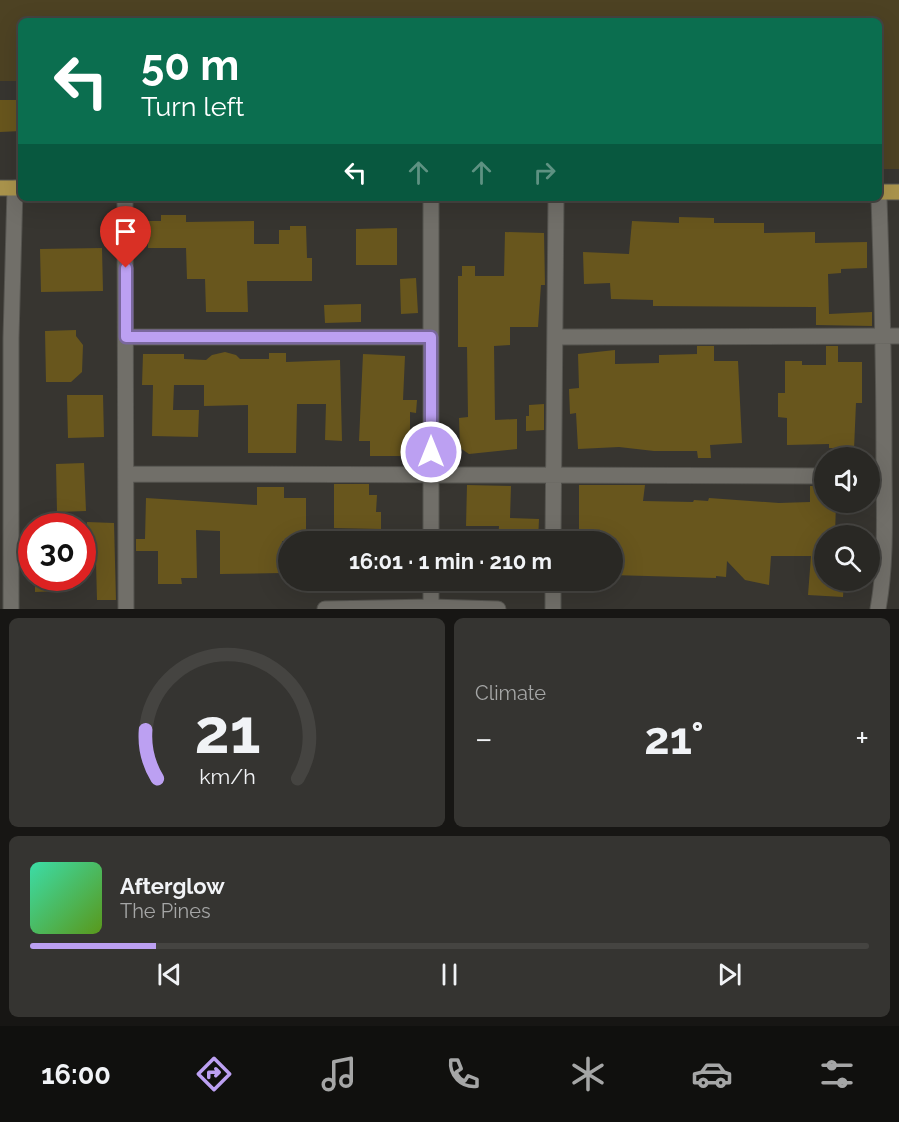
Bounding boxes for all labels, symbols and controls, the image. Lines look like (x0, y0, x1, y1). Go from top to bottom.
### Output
text: 50 m (141, 41, 239, 90)
icon: left (42, 42, 120, 120)
text: Turn left (141, 91, 244, 122)
icon: left (339, 156, 372, 189)
icon: ahead (402, 156, 435, 189)
icon: ahead (465, 156, 498, 189)
icon: right (528, 156, 561, 189)
pin (100, 206, 151, 268)
icon: arrive (109, 215, 142, 248)
position arrow (399, 420, 463, 484)
map controls (814, 447, 880, 591)
button: sound (814, 447, 880, 513)
speed limit sign: 30 (18, 513, 96, 591)
button: search (814, 525, 880, 591)
text: 16:01 · 1 min · 210 m (349, 548, 552, 574)
text: Climate (475, 681, 546, 705)
text: 21 (194, 694, 260, 768)
text: 21° (644, 712, 704, 765)
text: − (475, 719, 493, 758)
text: + (855, 719, 869, 758)
text: km/h (199, 765, 255, 790)
text: Afterglow (120, 873, 225, 899)
text: The Pines (120, 899, 211, 923)
icon: previous (153, 958, 186, 991)
icon: pause (433, 958, 466, 991)
icon: next (713, 958, 746, 991)
icon: directions (193, 1053, 235, 1095)
icon: music (318, 1053, 360, 1095)
icon: phone (442, 1053, 484, 1095)
icon: climate (567, 1053, 609, 1095)
icon: car (691, 1053, 733, 1095)
icon: filters (816, 1053, 858, 1095)
text: 16:00 (41, 1059, 111, 1090)

